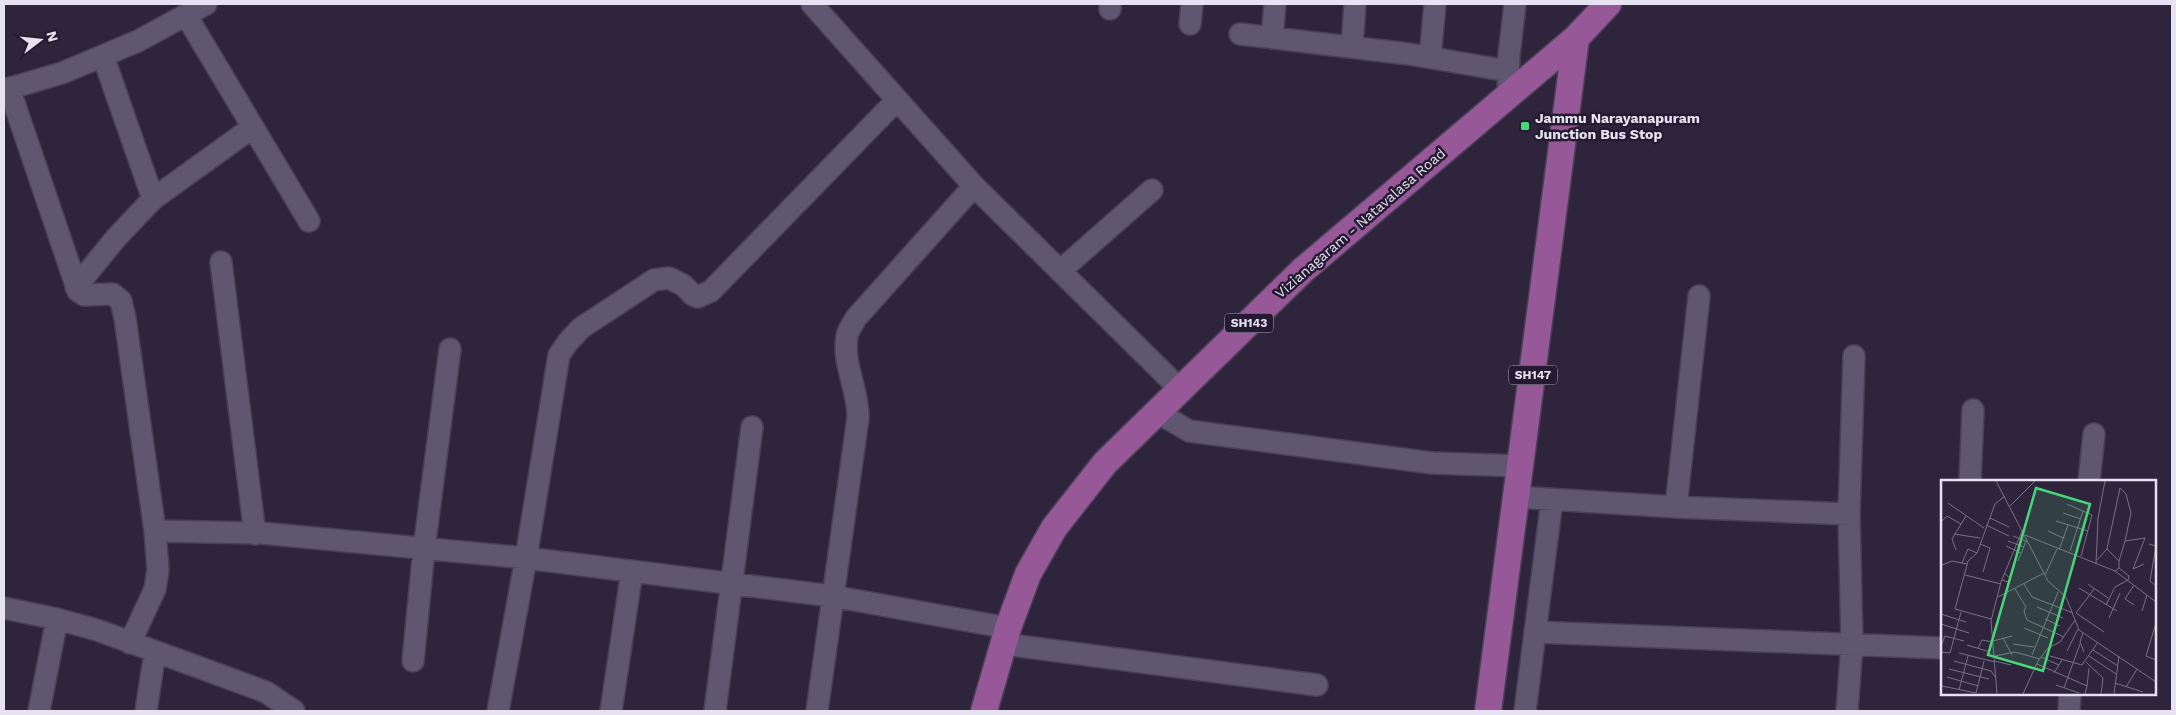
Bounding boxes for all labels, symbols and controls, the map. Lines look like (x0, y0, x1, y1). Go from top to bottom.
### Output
north arrow (15, 15, 65, 65)
text: N (43, 29, 62, 44)
place label: Jammu Narayanapuram Junction Bus Stop (1535, 110, 1700, 142)
marker: Jammu Narayanapuram Junction Bus Stop (1519, 120, 1531, 132)
street label: Vizianagaram - Natavalasa Road (1272, 145, 1448, 301)
road number: SH143 (1225, 314, 1273, 332)
road number: SH147 (1509, 366, 1557, 384)
inset map (1941, 480, 2156, 695)

